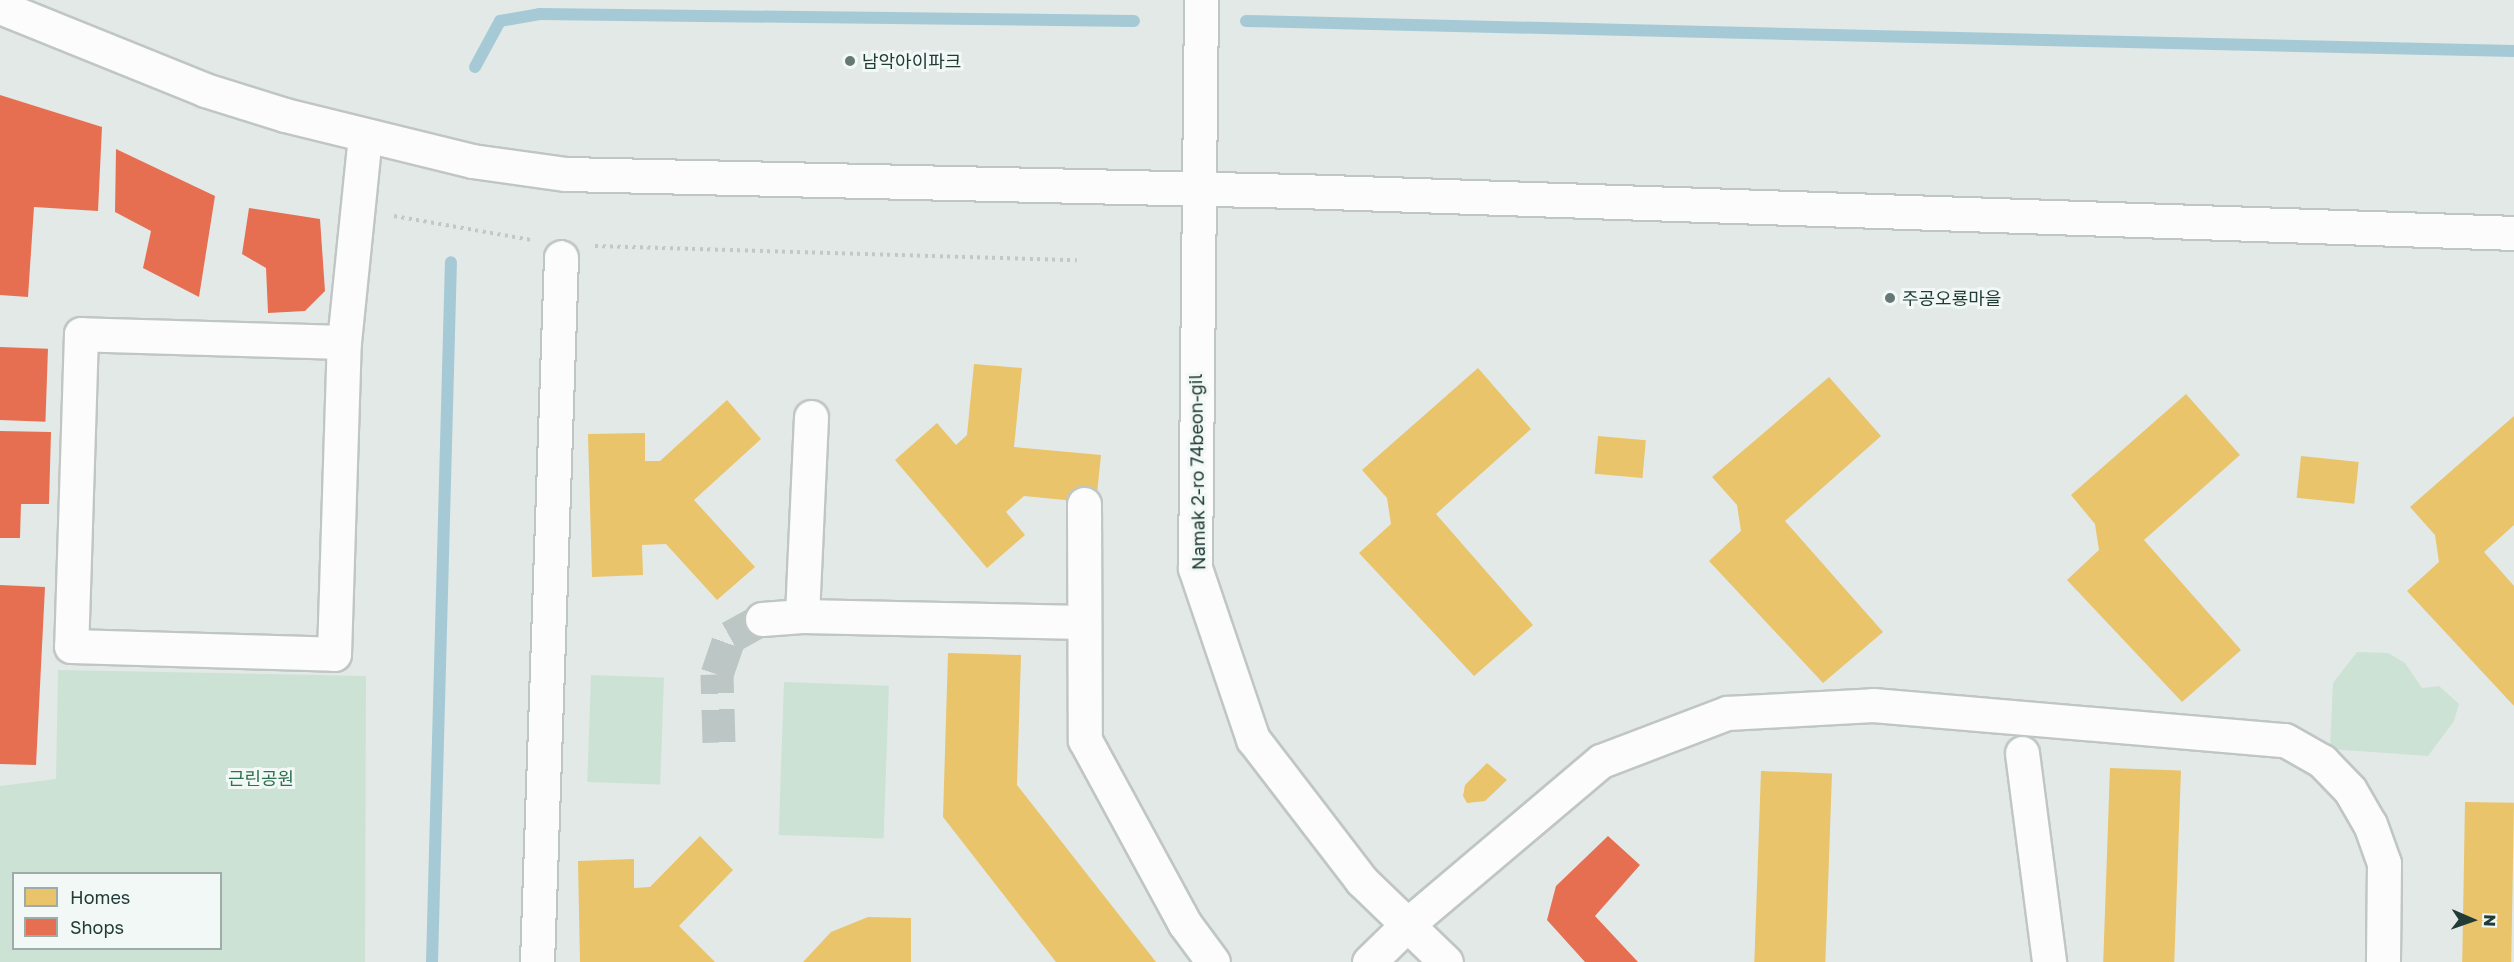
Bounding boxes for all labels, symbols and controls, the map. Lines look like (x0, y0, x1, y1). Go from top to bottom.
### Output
place label: 남악아이파크 (862, 50, 961, 72)
marker: 남악아이파크 (843, 54, 857, 68)
place label: 주공오룡마을 (1902, 287, 2001, 309)
marker: 주공오룡마을 (1883, 291, 1897, 305)
street label: Namak 2-ro 74beon-gil (1184, 374, 1210, 570)
park label: 근린공원 (228, 767, 294, 789)
legend (12, 872, 222, 950)
text: Homes (70, 886, 130, 908)
north arrow (2442, 890, 2502, 950)
text: N (2480, 914, 2500, 927)
text: Shops (70, 916, 124, 938)

